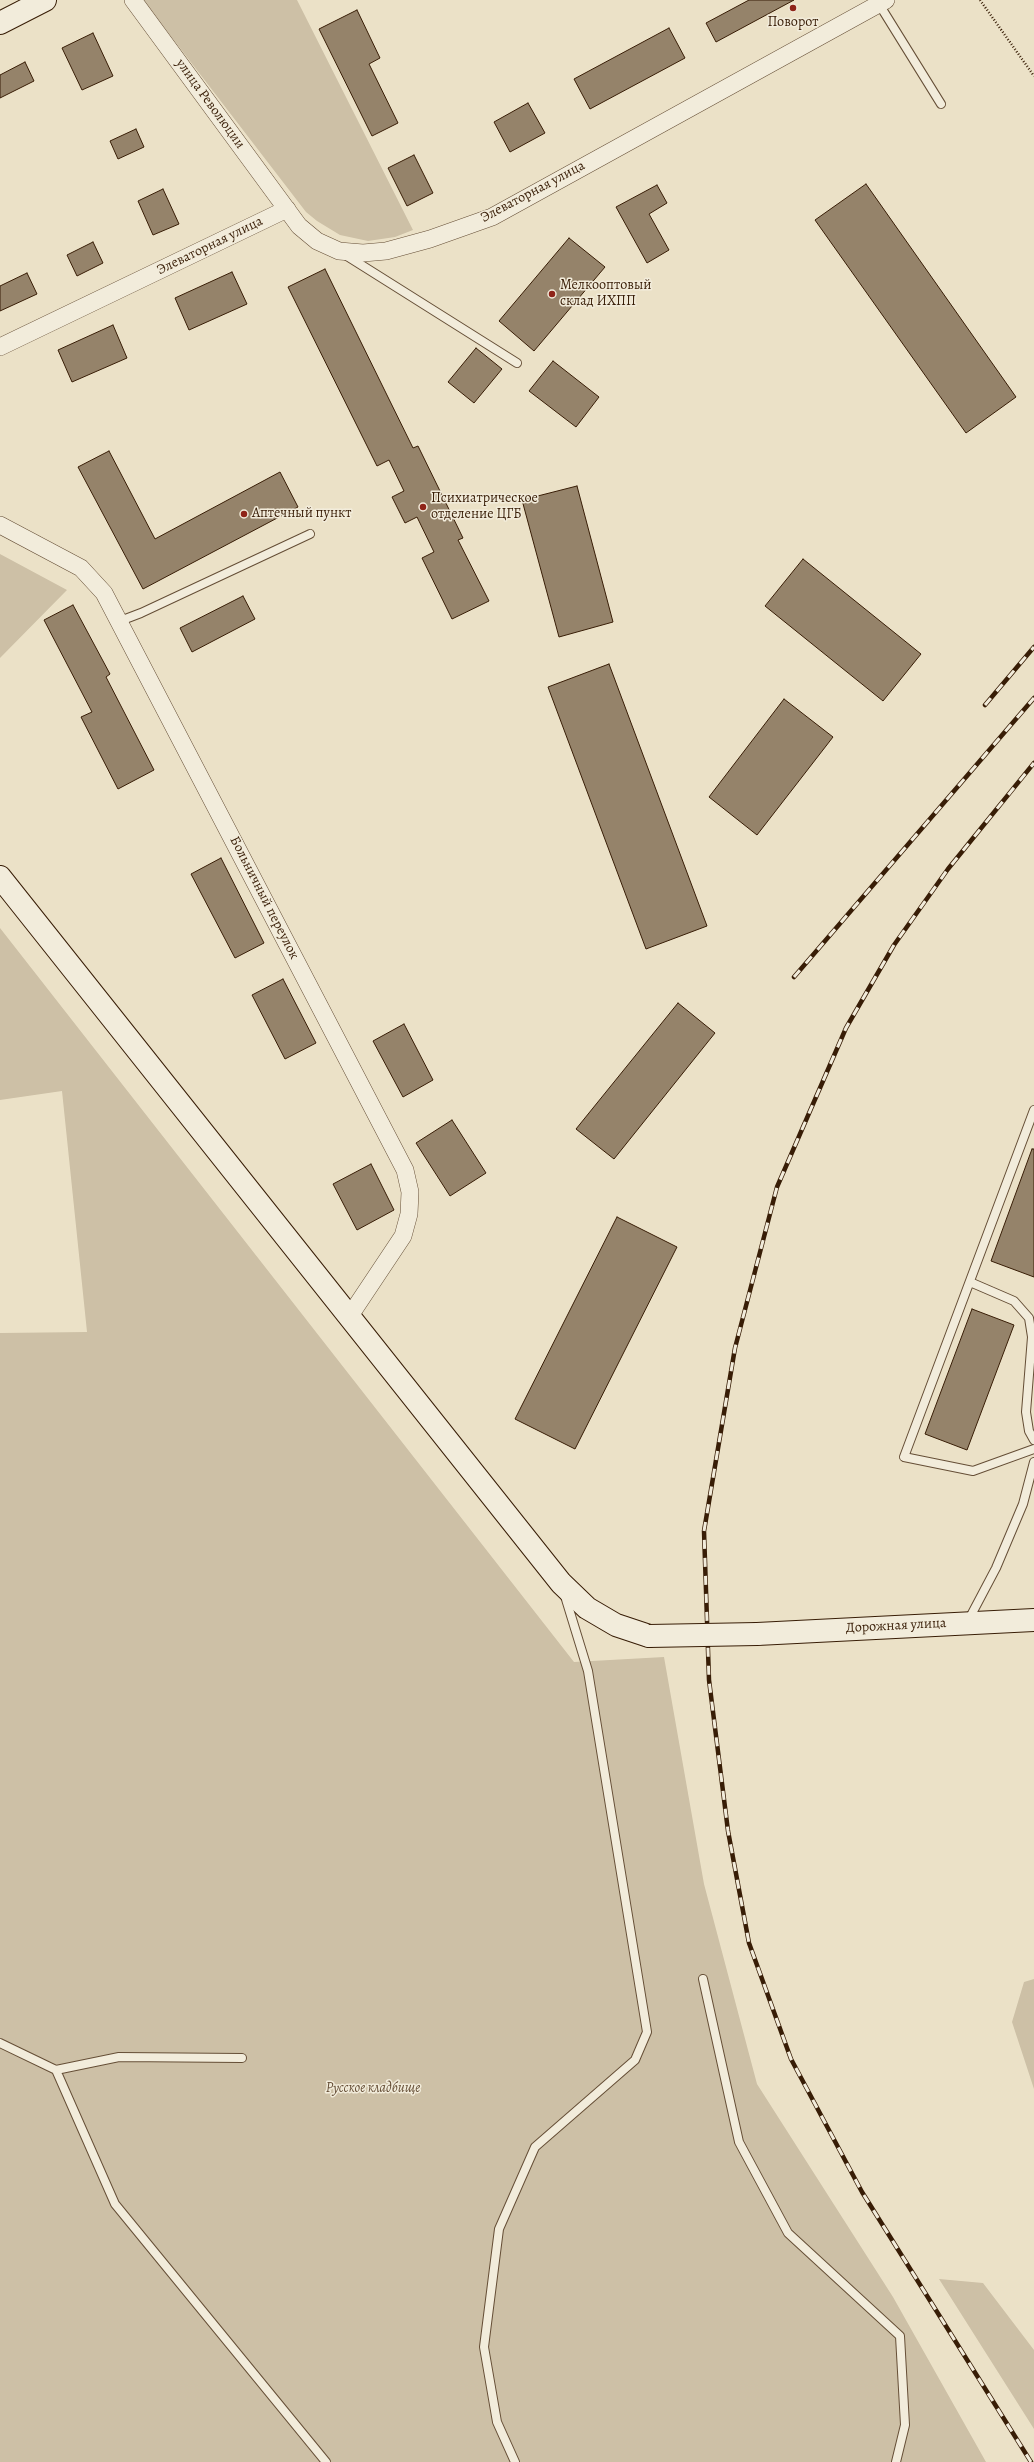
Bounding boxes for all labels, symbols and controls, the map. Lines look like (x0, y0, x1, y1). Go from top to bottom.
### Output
marker: Поворот (788, 3, 798, 13)
place label: Поворот (767, 15, 819, 31)
street label: улица Революции (172, 56, 248, 152)
street label: Элеваторная улица (478, 157, 588, 227)
street label: Элеваторная улица (154, 213, 266, 279)
place label: Мелкооптовый склад ИХПП (560, 278, 652, 310)
marker: Мелкооптовый склад ИХПП (547, 289, 557, 299)
place label: Психиатрическое отделение ЦГБ (431, 491, 538, 524)
marker: Психиатрическое отделение ЦГБ (418, 502, 428, 512)
place label: Аптечный пункт (252, 506, 352, 522)
marker: Аптечный пункт (239, 509, 249, 519)
street label: Больничный переулок (226, 834, 302, 962)
street label: Дорожная улица (845, 1615, 947, 1637)
park label: Русское кладбище (326, 2081, 420, 2097)

